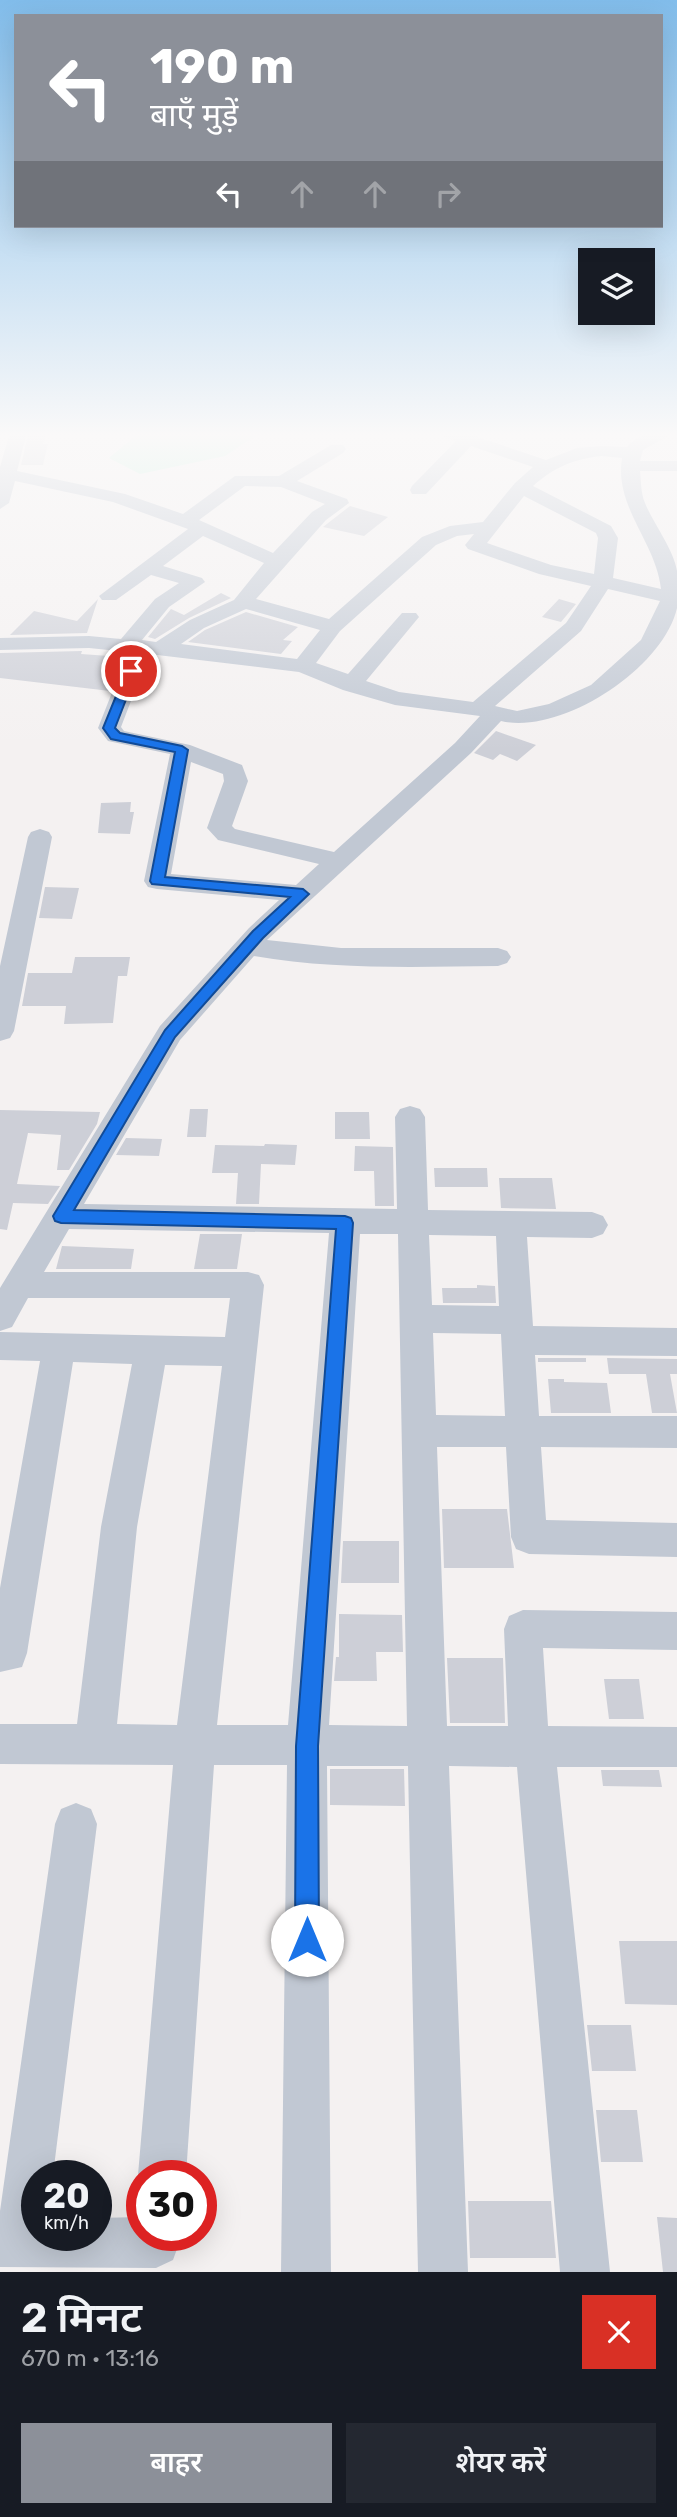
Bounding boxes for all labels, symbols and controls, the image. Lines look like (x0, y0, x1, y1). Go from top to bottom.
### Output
text: 190 m (150, 37, 294, 95)
icon: left (35, 42, 126, 133)
text: बाएँ मुड़ें (150, 96, 238, 134)
icon: left (210, 175, 248, 213)
icon: ahead (283, 175, 321, 213)
icon: ahead (356, 175, 394, 213)
icon: right (429, 175, 467, 213)
map controls (578, 248, 655, 325)
button: layers (578, 248, 655, 325)
pin (101, 641, 161, 701)
icon: arrive (112, 652, 150, 690)
position arrow (270, 1903, 344, 1977)
speed limit sign: 30 (126, 2160, 217, 2251)
text: 20 (43, 2175, 90, 2217)
text: km/h (44, 2212, 89, 2234)
text: 2 मिनट (21, 2293, 142, 2343)
button: close (582, 2295, 656, 2369)
text: 670 m · 13:16 (21, 2344, 159, 2372)
button: बाहर (21, 2423, 332, 2503)
button: शेयर करें (346, 2423, 656, 2503)

